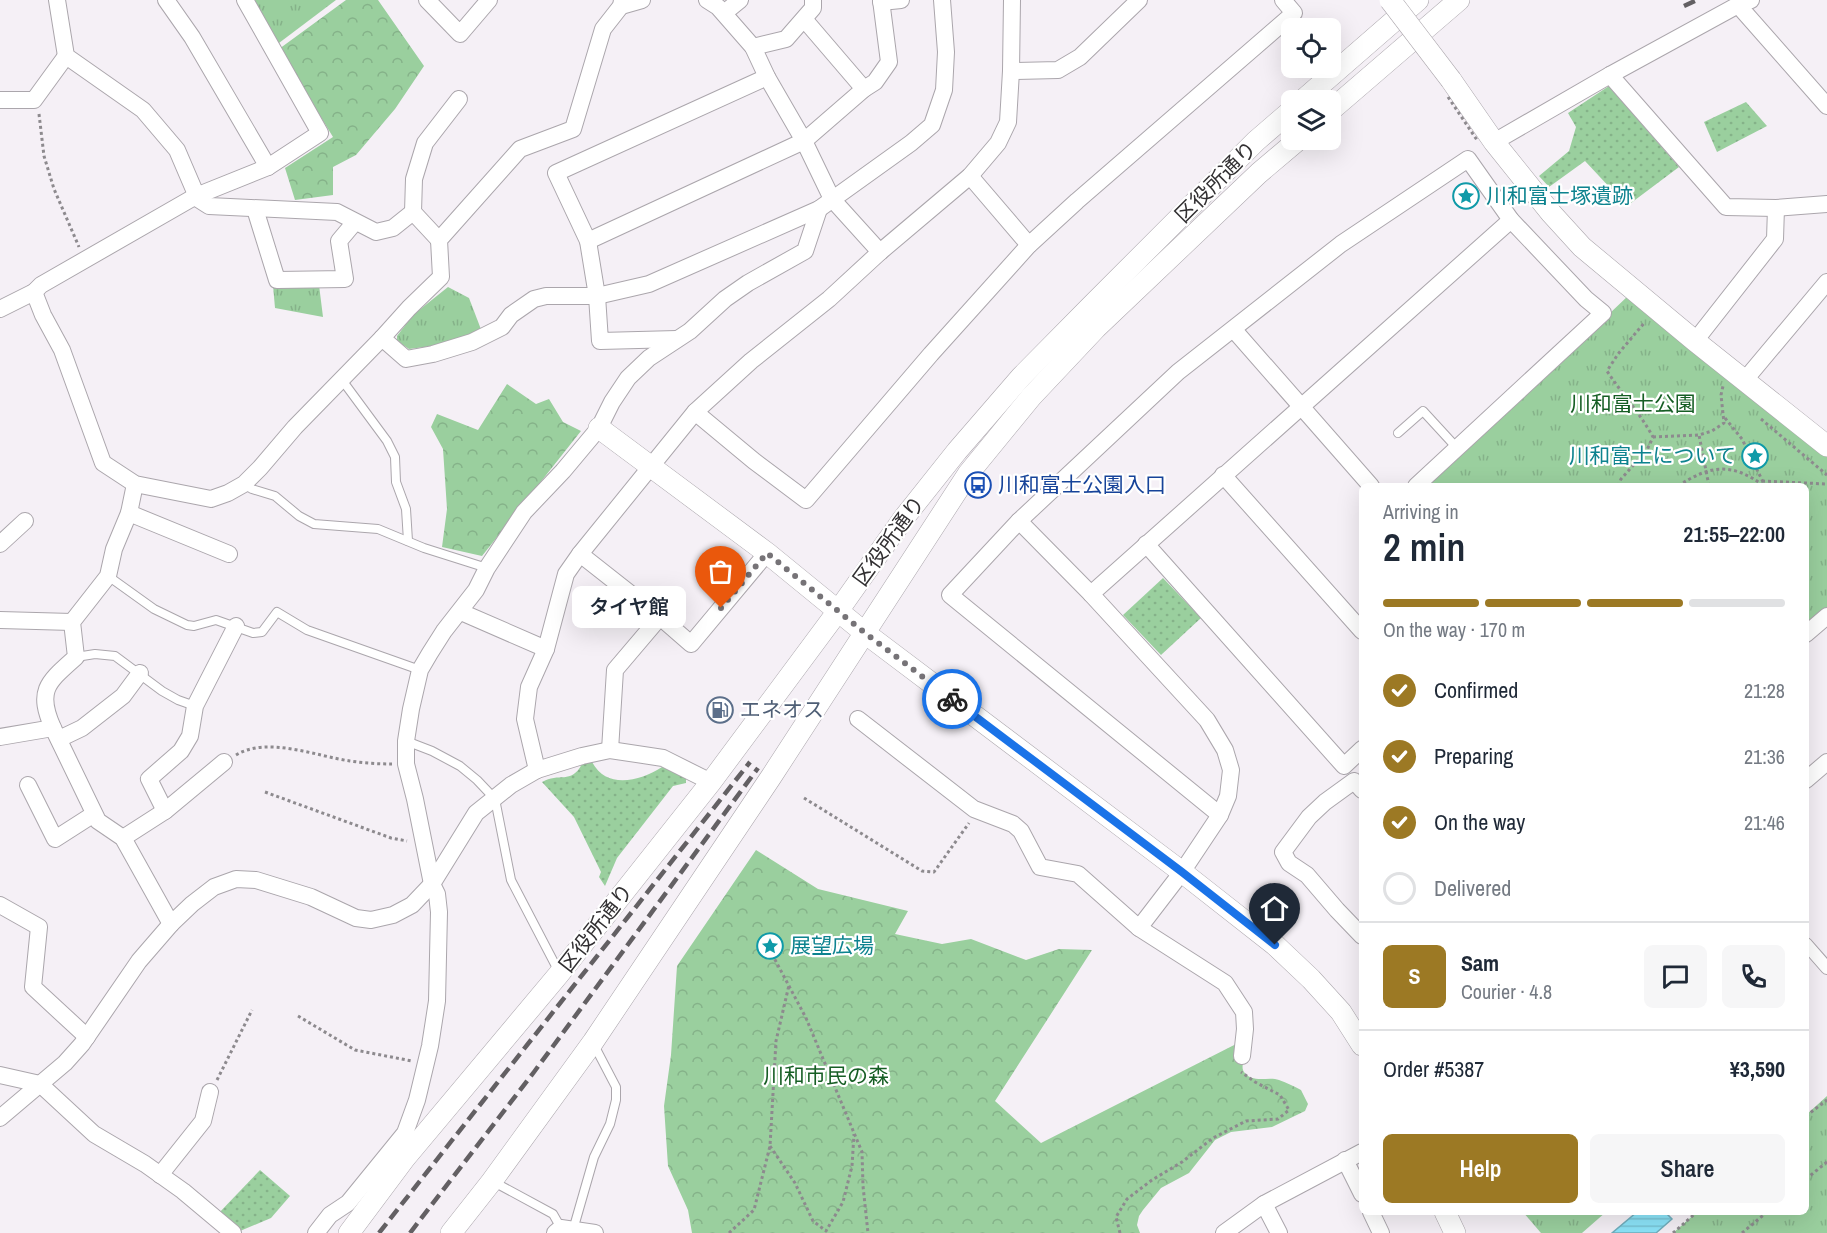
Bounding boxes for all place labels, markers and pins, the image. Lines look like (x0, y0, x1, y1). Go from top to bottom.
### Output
place icon: 川和富士塚遺跡 (1451, 181, 1481, 211)
place label: 川和富士塚遺跡 (1486, 181, 1633, 210)
place label: 川和富士について (1569, 441, 1736, 470)
place icon: 川和富士について (1740, 441, 1770, 471)
bus stop icon: 川和富士公園入口 (963, 470, 993, 500)
place label: 川和富士公園入口 (998, 470, 1166, 499)
pin (695, 546, 746, 608)
callout: タイヤ館 (571, 587, 685, 629)
fuel station icon: エネオス (705, 695, 735, 725)
place label: エネオス (740, 695, 824, 724)
pin (1249, 883, 1300, 945)
place icon: 展望広場 (755, 931, 785, 961)
place label: 展望広場 (790, 931, 874, 960)

